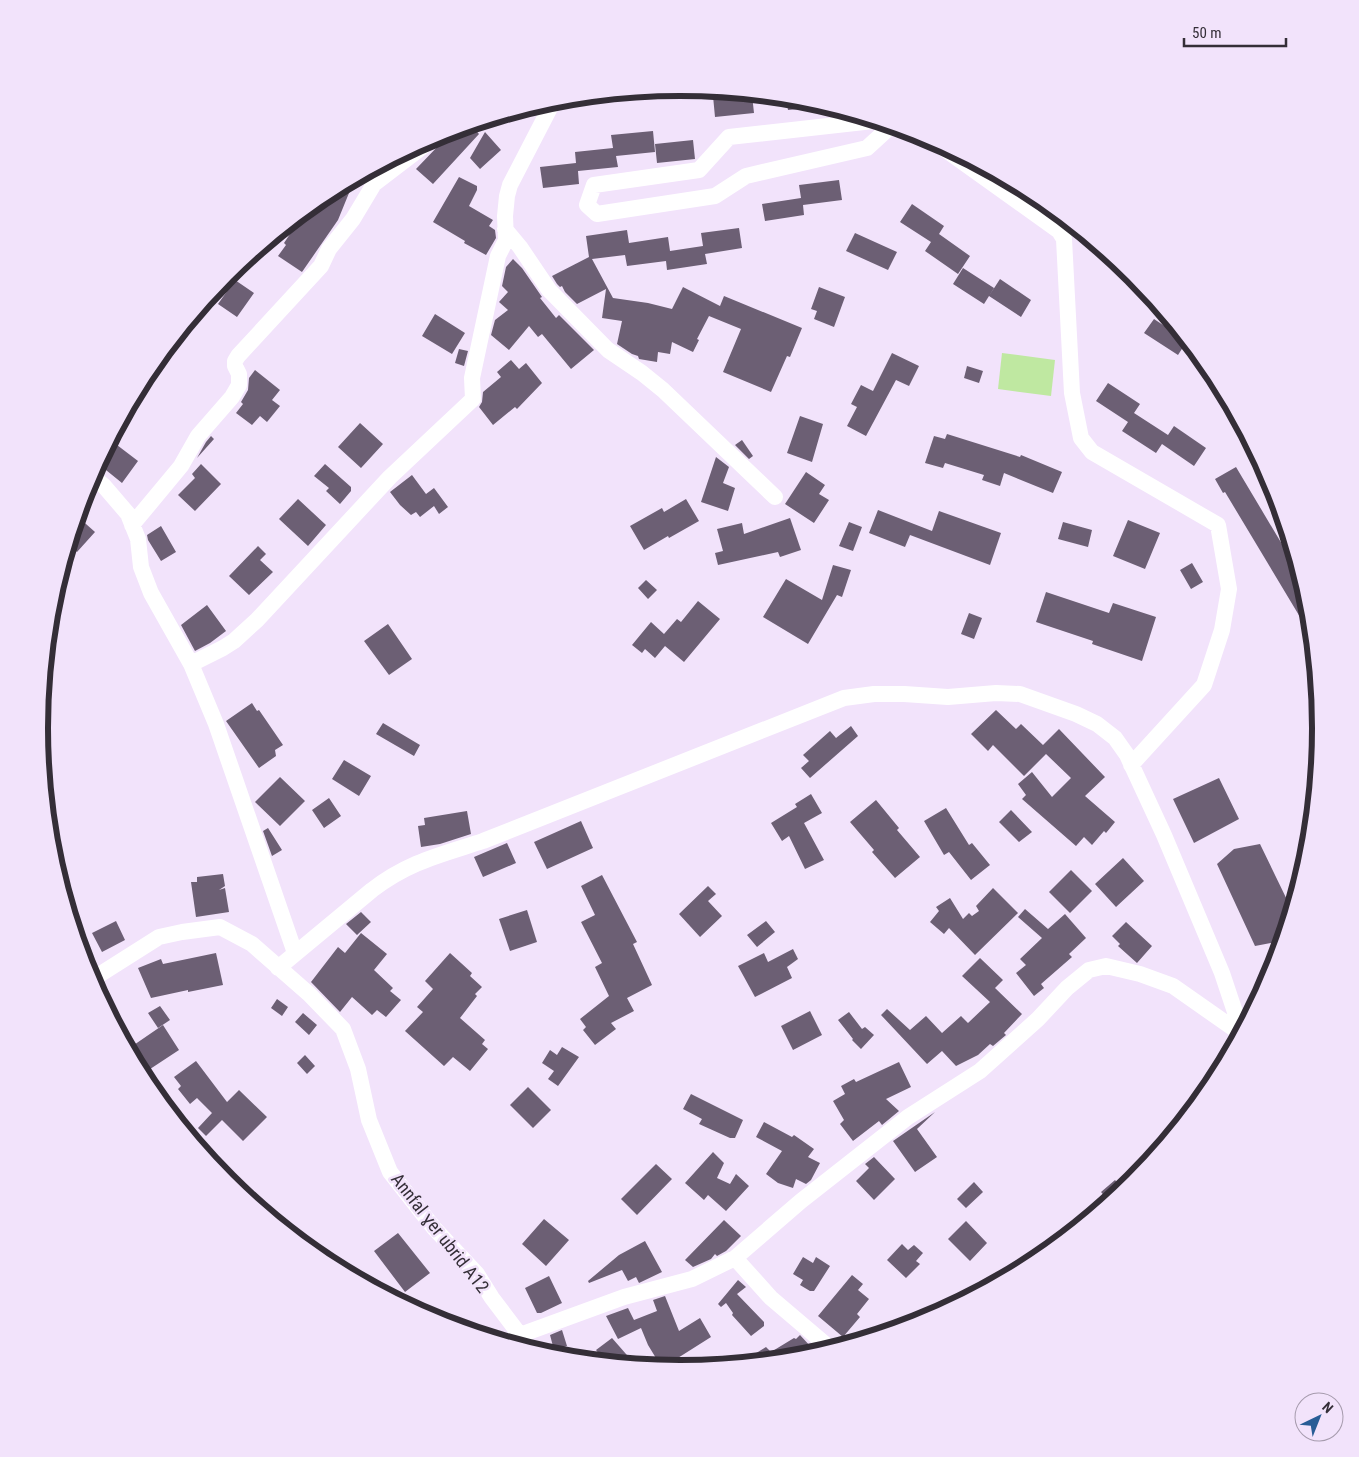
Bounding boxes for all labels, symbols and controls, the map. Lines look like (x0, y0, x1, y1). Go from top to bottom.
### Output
scale bar (1184, 15, 1286, 47)
text: 50 m (1192, 24, 1222, 42)
street label: Annfal ɣer ubrid A12 (387, 1169, 494, 1297)
north arrow (1294, 1392, 1344, 1442)
text: N (1319, 1399, 1336, 1416)

